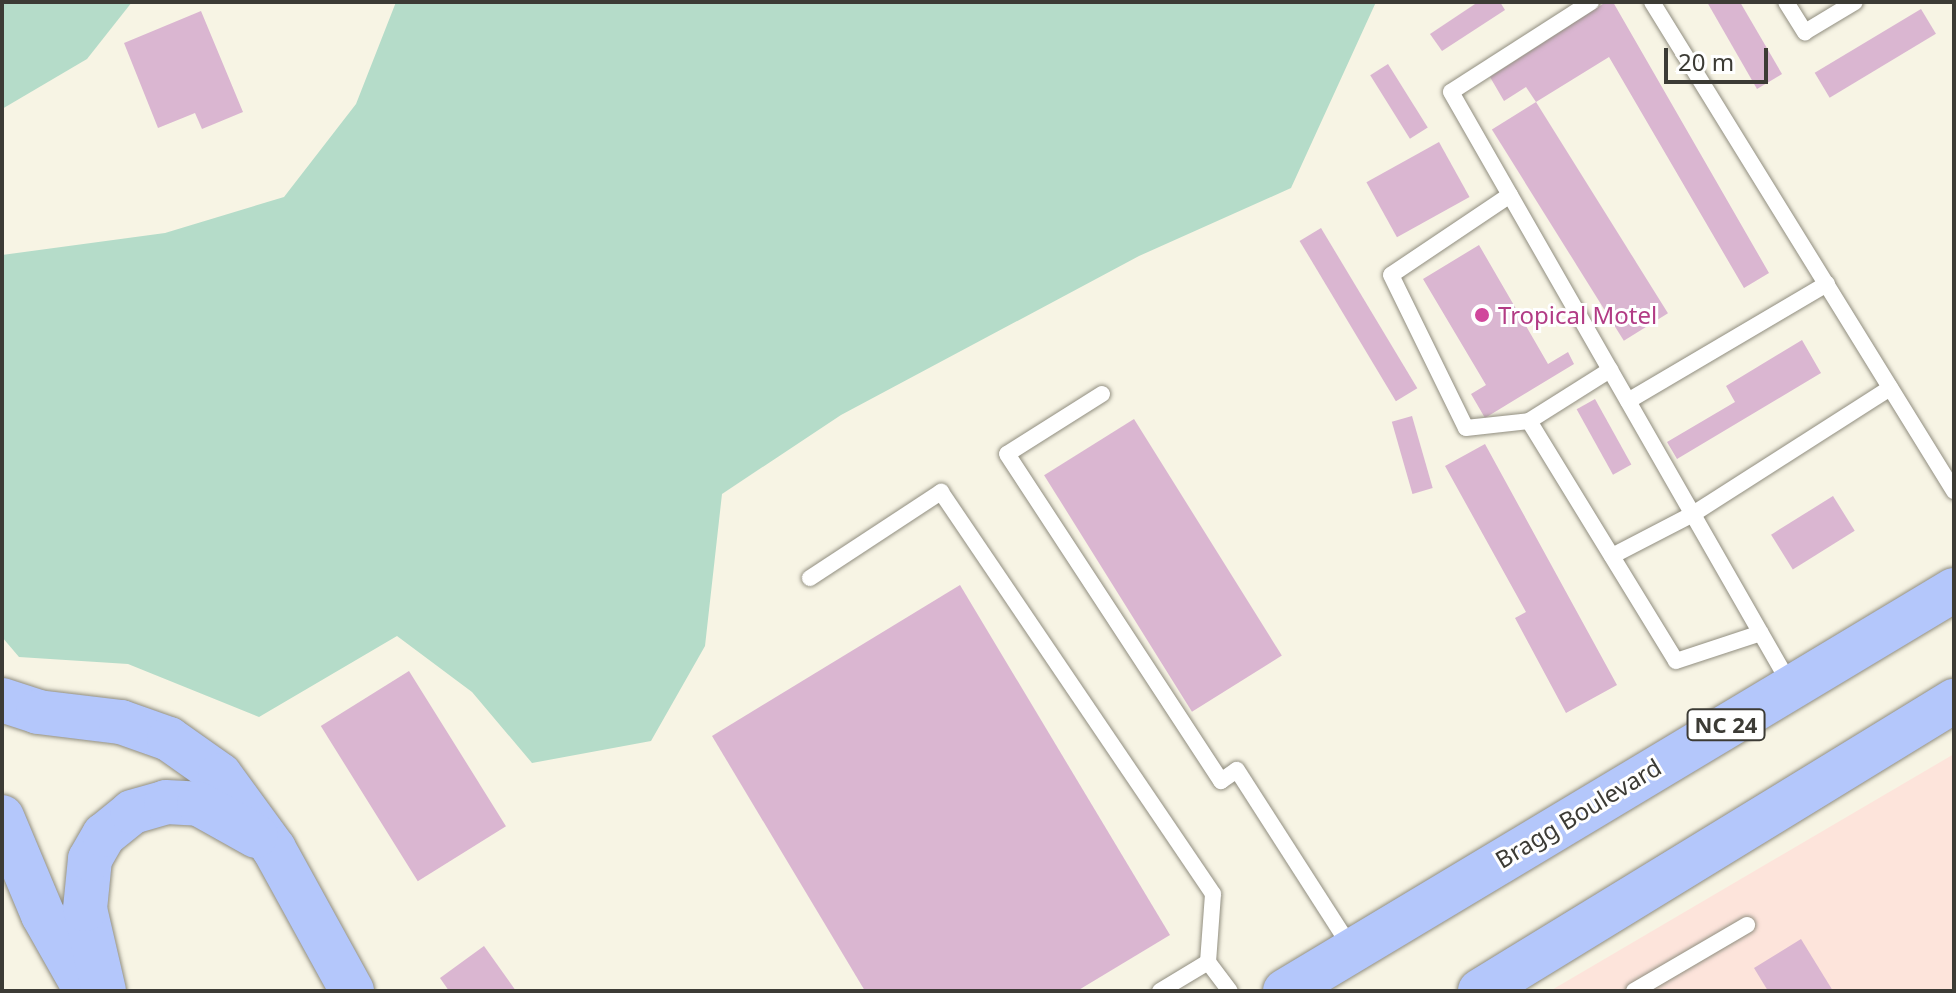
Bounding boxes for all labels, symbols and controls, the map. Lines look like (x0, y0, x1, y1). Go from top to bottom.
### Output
scale bar (1668, 32, 1772, 82)
text: 20 m (1678, 45, 1734, 78)
place label: Tropical Motel (1498, 301, 1657, 329)
marker: Tropical Motel (1473, 306, 1491, 324)
road number: NC 24 (1686, 707, 1766, 743)
street label: Bragg Boulevard (1490, 752, 1666, 874)

